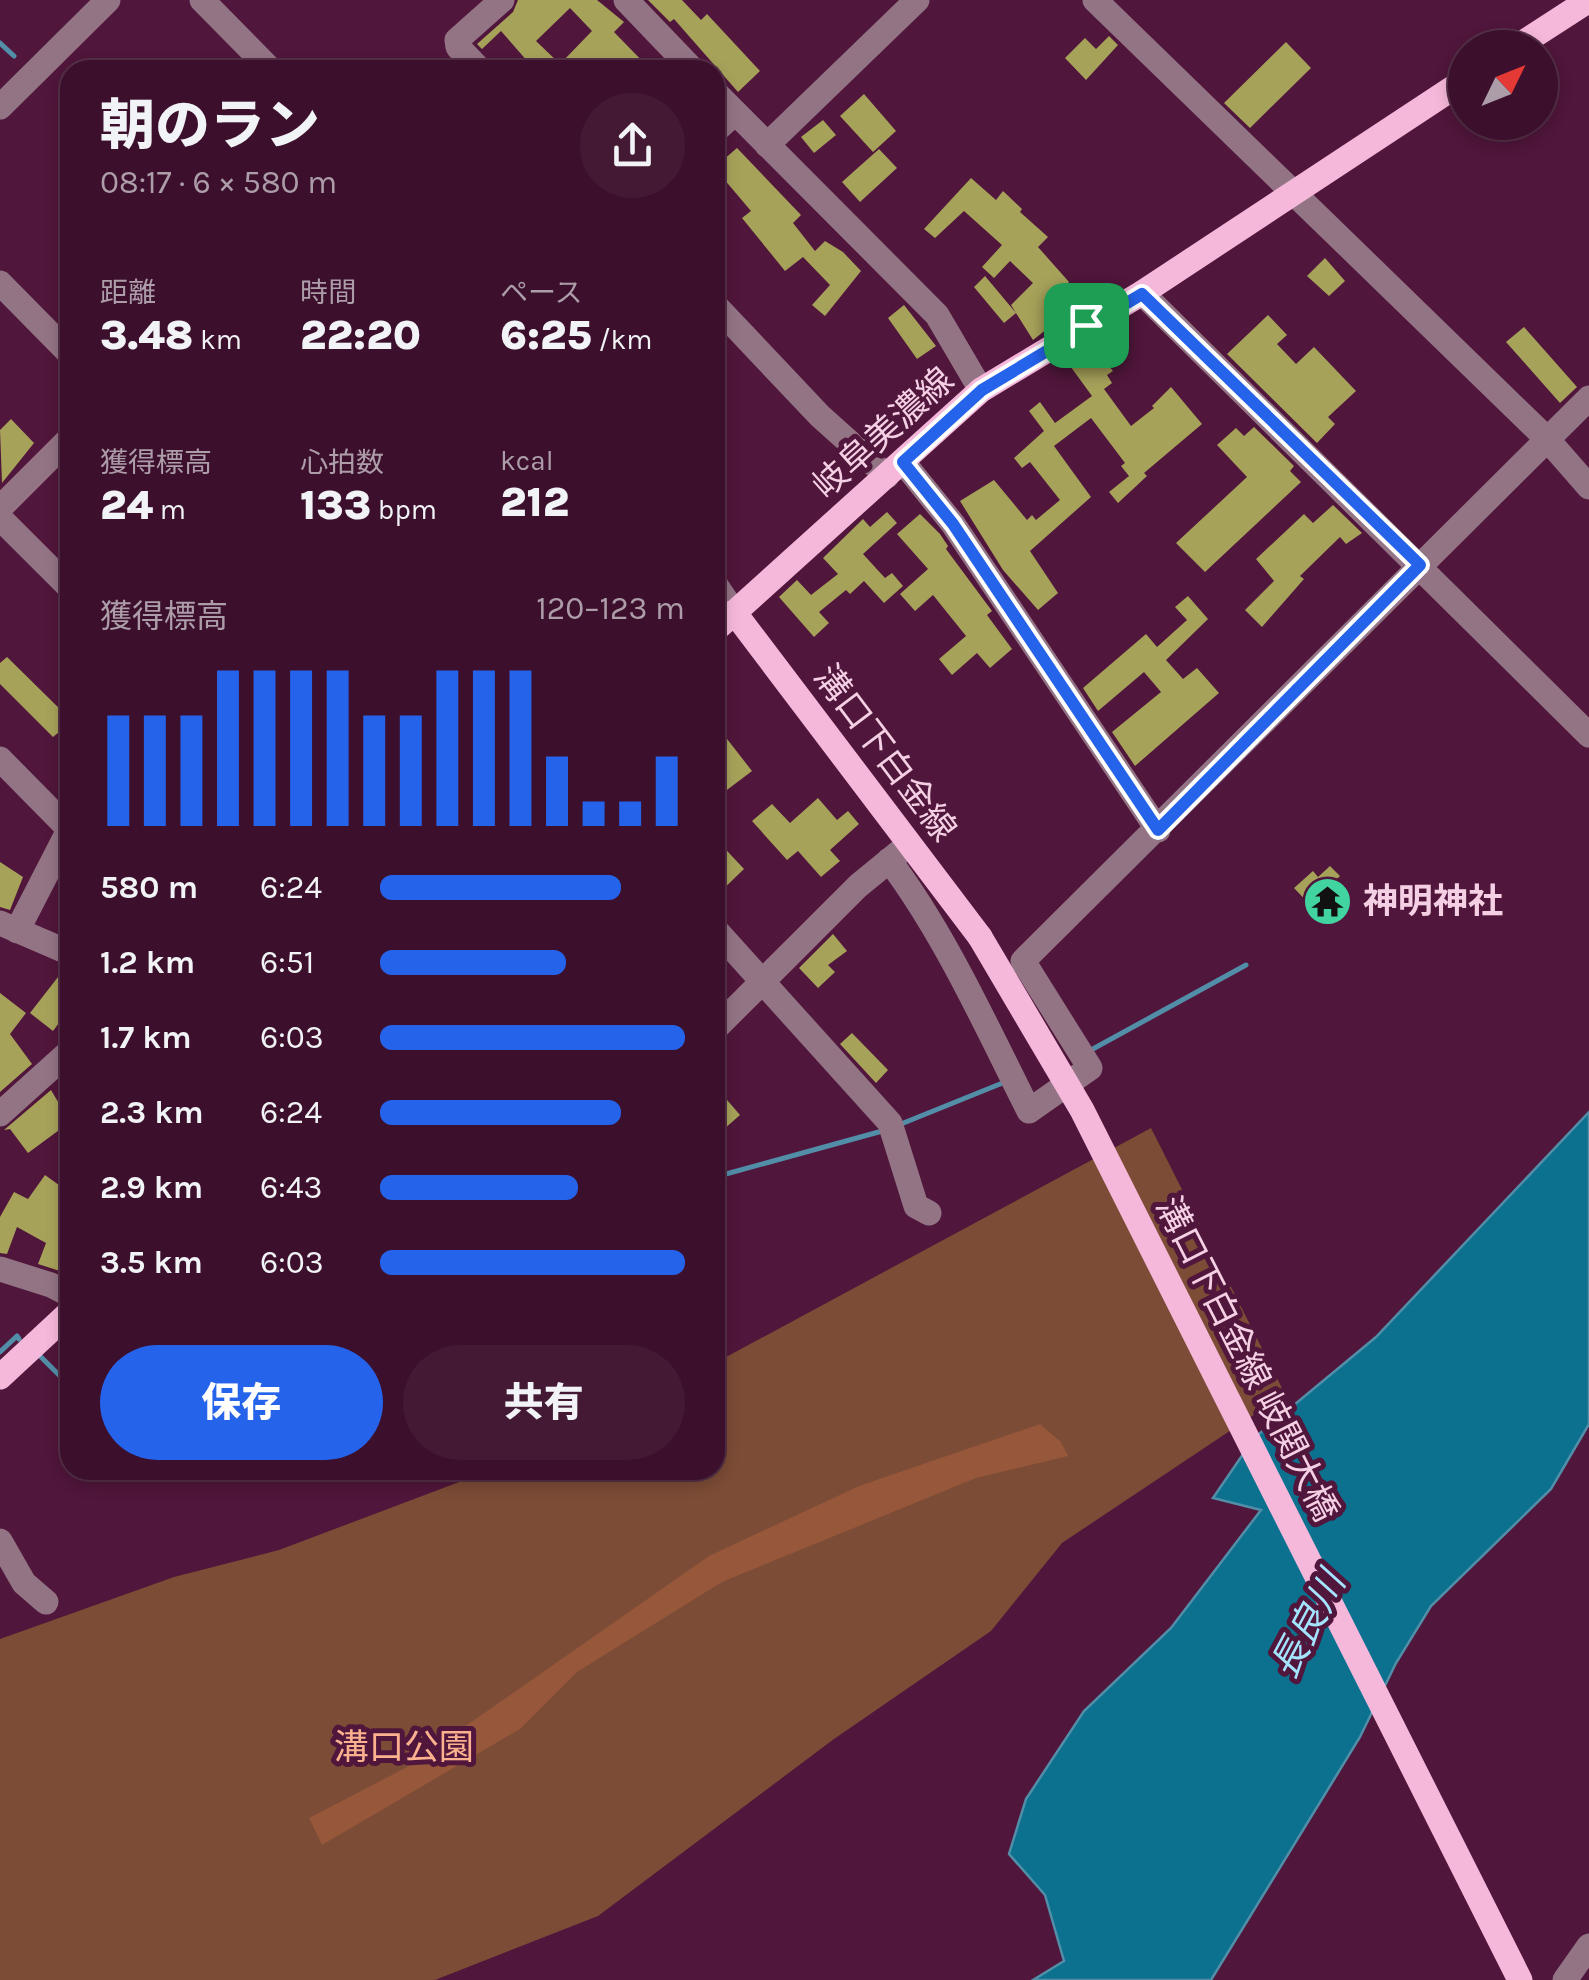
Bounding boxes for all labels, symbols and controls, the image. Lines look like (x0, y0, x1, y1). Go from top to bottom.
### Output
north arrow (1448, 30, 1558, 140)
map controls (1448, 30, 1558, 140)
button: share (580, 93, 685, 198)
text: 朝のラン (100, 94, 320, 158)
text: 08:17 · 6 × 580 m (100, 164, 337, 201)
text: 距離 (100, 276, 156, 309)
text: 時間 (300, 276, 356, 309)
text: ペース (500, 276, 583, 309)
pin (1044, 283, 1129, 368)
icon: arrive (1059, 298, 1114, 353)
text: 3.48 (100, 310, 193, 360)
text: 22:20 (300, 310, 421, 360)
text: 6:25 (500, 310, 592, 360)
text: km (193, 323, 242, 356)
text: /km (592, 323, 653, 356)
street label: 岐阜美濃線 (804, 359, 962, 507)
text: kcal (500, 444, 553, 477)
text: 獲得標高 (100, 446, 212, 479)
text: 心拍数 (300, 446, 384, 479)
text: 212 (500, 477, 569, 527)
text: 24 (100, 480, 153, 530)
text: 133 (300, 480, 371, 530)
text: m (153, 493, 186, 526)
text: bpm (371, 493, 437, 526)
text: 120–123 m (536, 590, 685, 627)
text: 獲得標高 (100, 598, 228, 635)
street label: 溝口下白金線 (805, 657, 965, 849)
text: 580 m (100, 869, 198, 906)
text: 6:24 (260, 869, 322, 906)
temple icon: 神明神社 (1302, 875, 1354, 927)
place label: 神明神社 (1363, 881, 1503, 922)
text: 1.2 km (100, 944, 195, 981)
text: 6:51 (260, 944, 314, 981)
text: 1.7 km (100, 1019, 192, 1056)
text: 6:03 (260, 1019, 324, 1056)
text: 2.3 km (100, 1094, 204, 1131)
text: 6:24 (260, 1094, 322, 1131)
text: 2.9 km (100, 1169, 203, 1206)
text: 6:43 (260, 1169, 322, 1206)
street label: 溝口下白金線 岐関大橋 (1147, 1190, 1347, 1528)
text: 3.5 km (100, 1244, 203, 1281)
text: 6:03 (260, 1244, 324, 1281)
button: 保存 (100, 1345, 383, 1460)
button: 共有 (403, 1345, 685, 1460)
water label: 長良川 (1261, 1561, 1357, 1686)
park label: 溝口公園 (334, 1727, 474, 1768)

